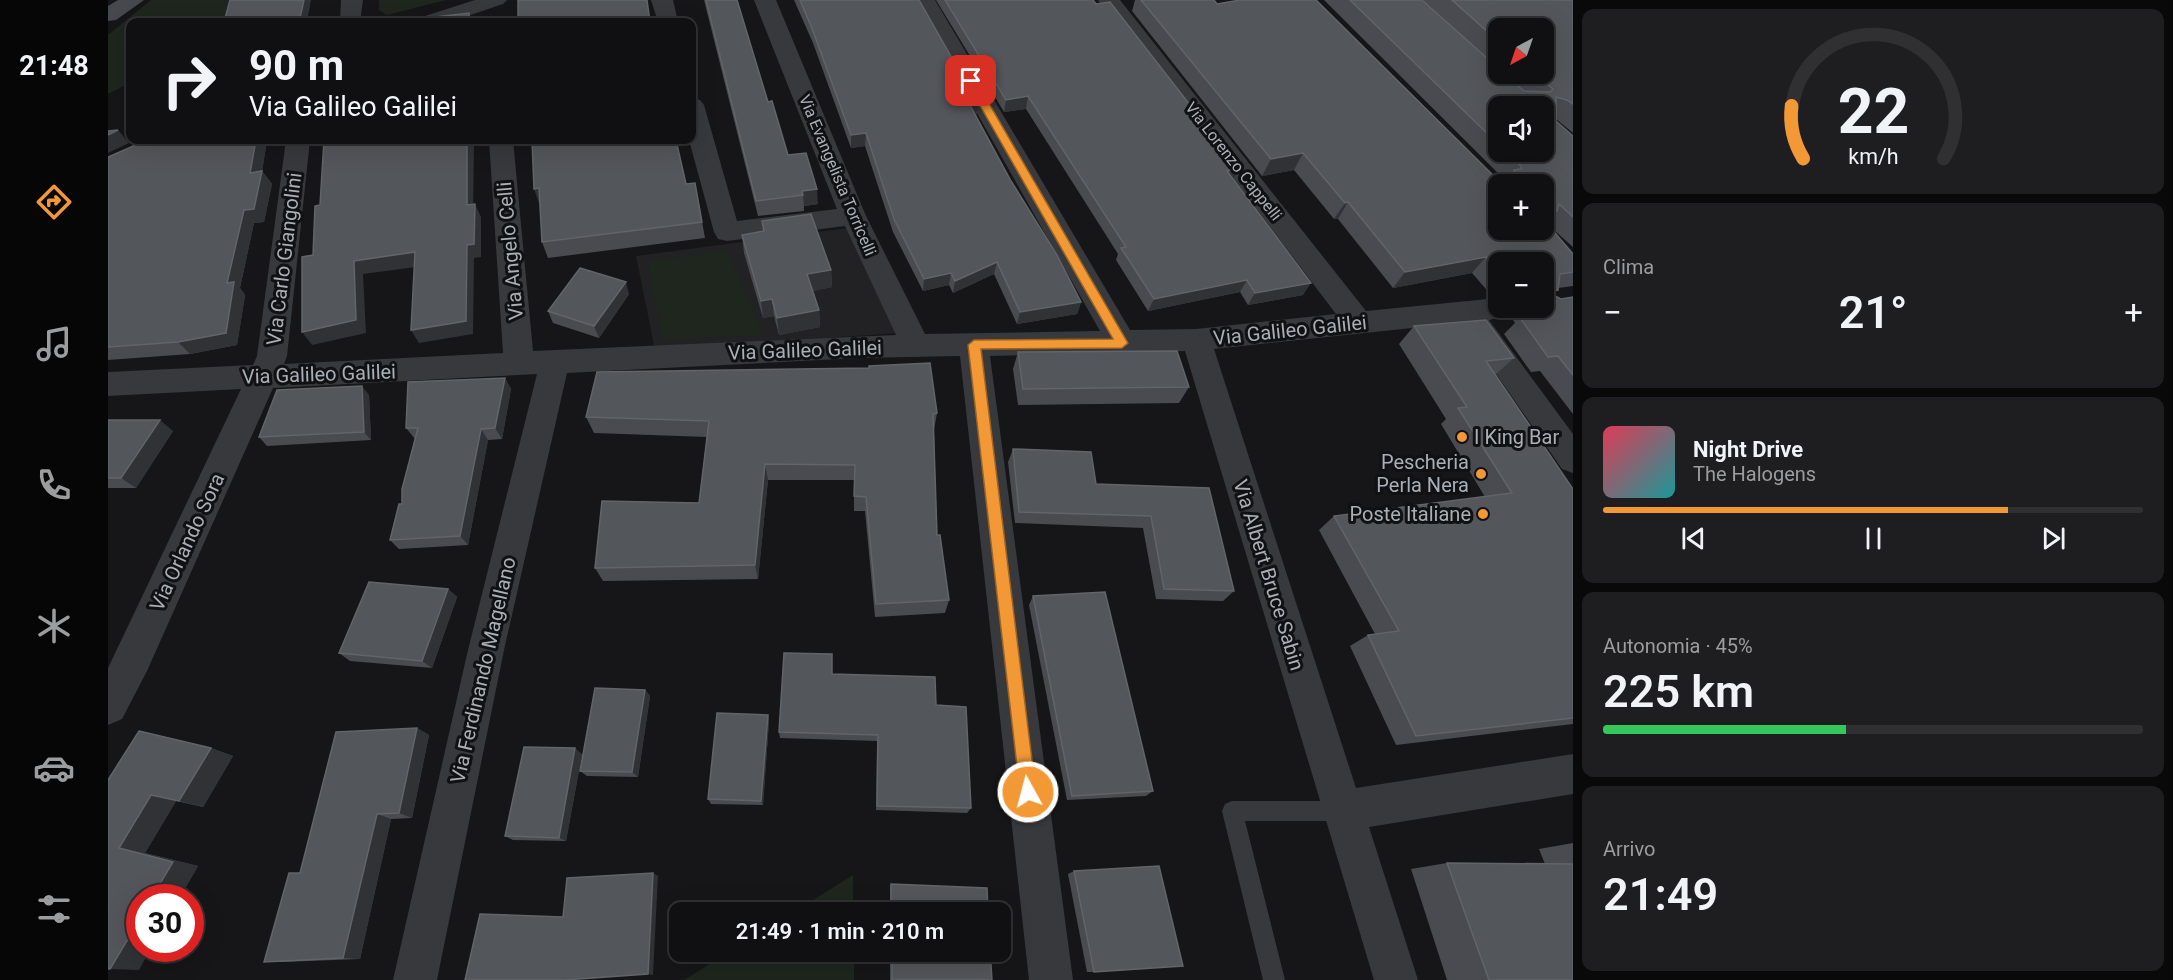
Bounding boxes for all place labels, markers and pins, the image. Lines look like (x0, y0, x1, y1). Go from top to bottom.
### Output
pin (945, 55, 996, 106)
place label: I King Bar (1474, 425, 1559, 449)
marker: I King Bar (1455, 430, 1469, 444)
place label: Pescheria Perla Nera (1376, 450, 1469, 497)
marker: Pescheria Perla Nera (1474, 467, 1488, 481)
place label: Poste Italiane (1350, 502, 1471, 526)
marker: Poste Italiane (1476, 507, 1490, 521)

